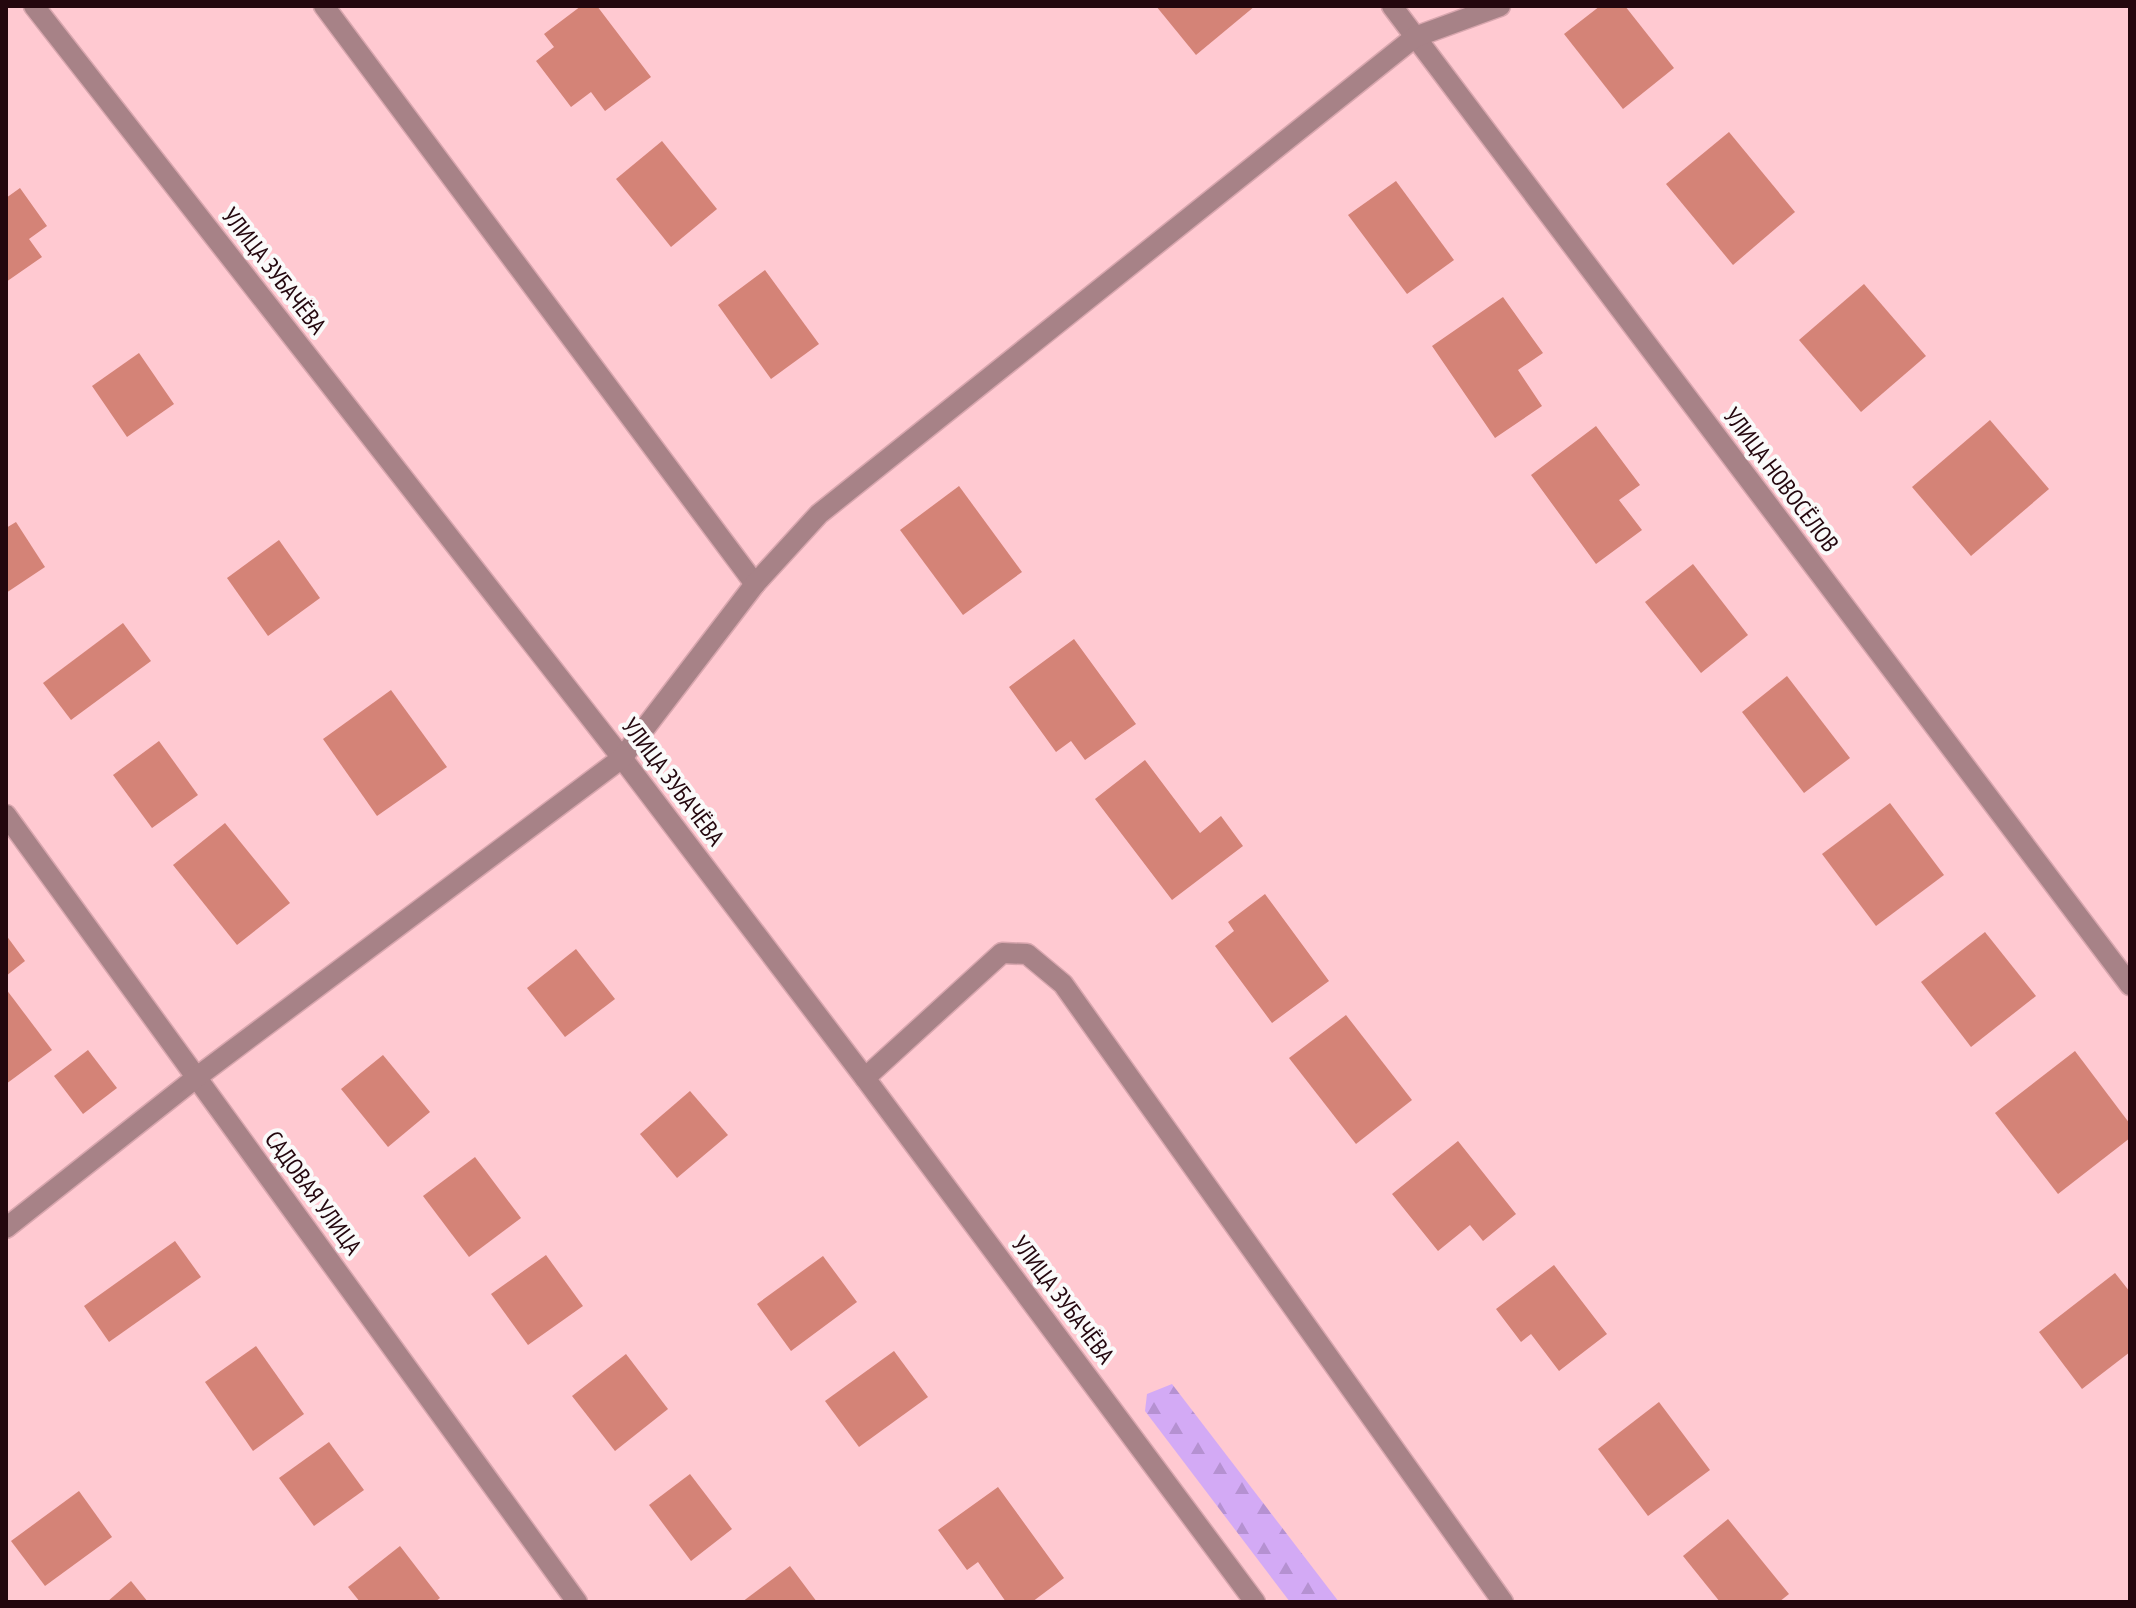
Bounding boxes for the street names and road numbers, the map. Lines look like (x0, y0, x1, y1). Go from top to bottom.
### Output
street label: УЛИЦА ЗУБАЧЁВА (215, 201, 334, 341)
street label: УЛИЦА НОВОСЁЛОВ (1717, 401, 1846, 558)
street label: УЛИЦА ЗУБАЧЁВА (615, 712, 732, 852)
street label: САДОВАЯ УЛИЦА (258, 1125, 369, 1261)
street label: УЛИЦА ЗУБАЧЁВА (1005, 1230, 1122, 1370)

